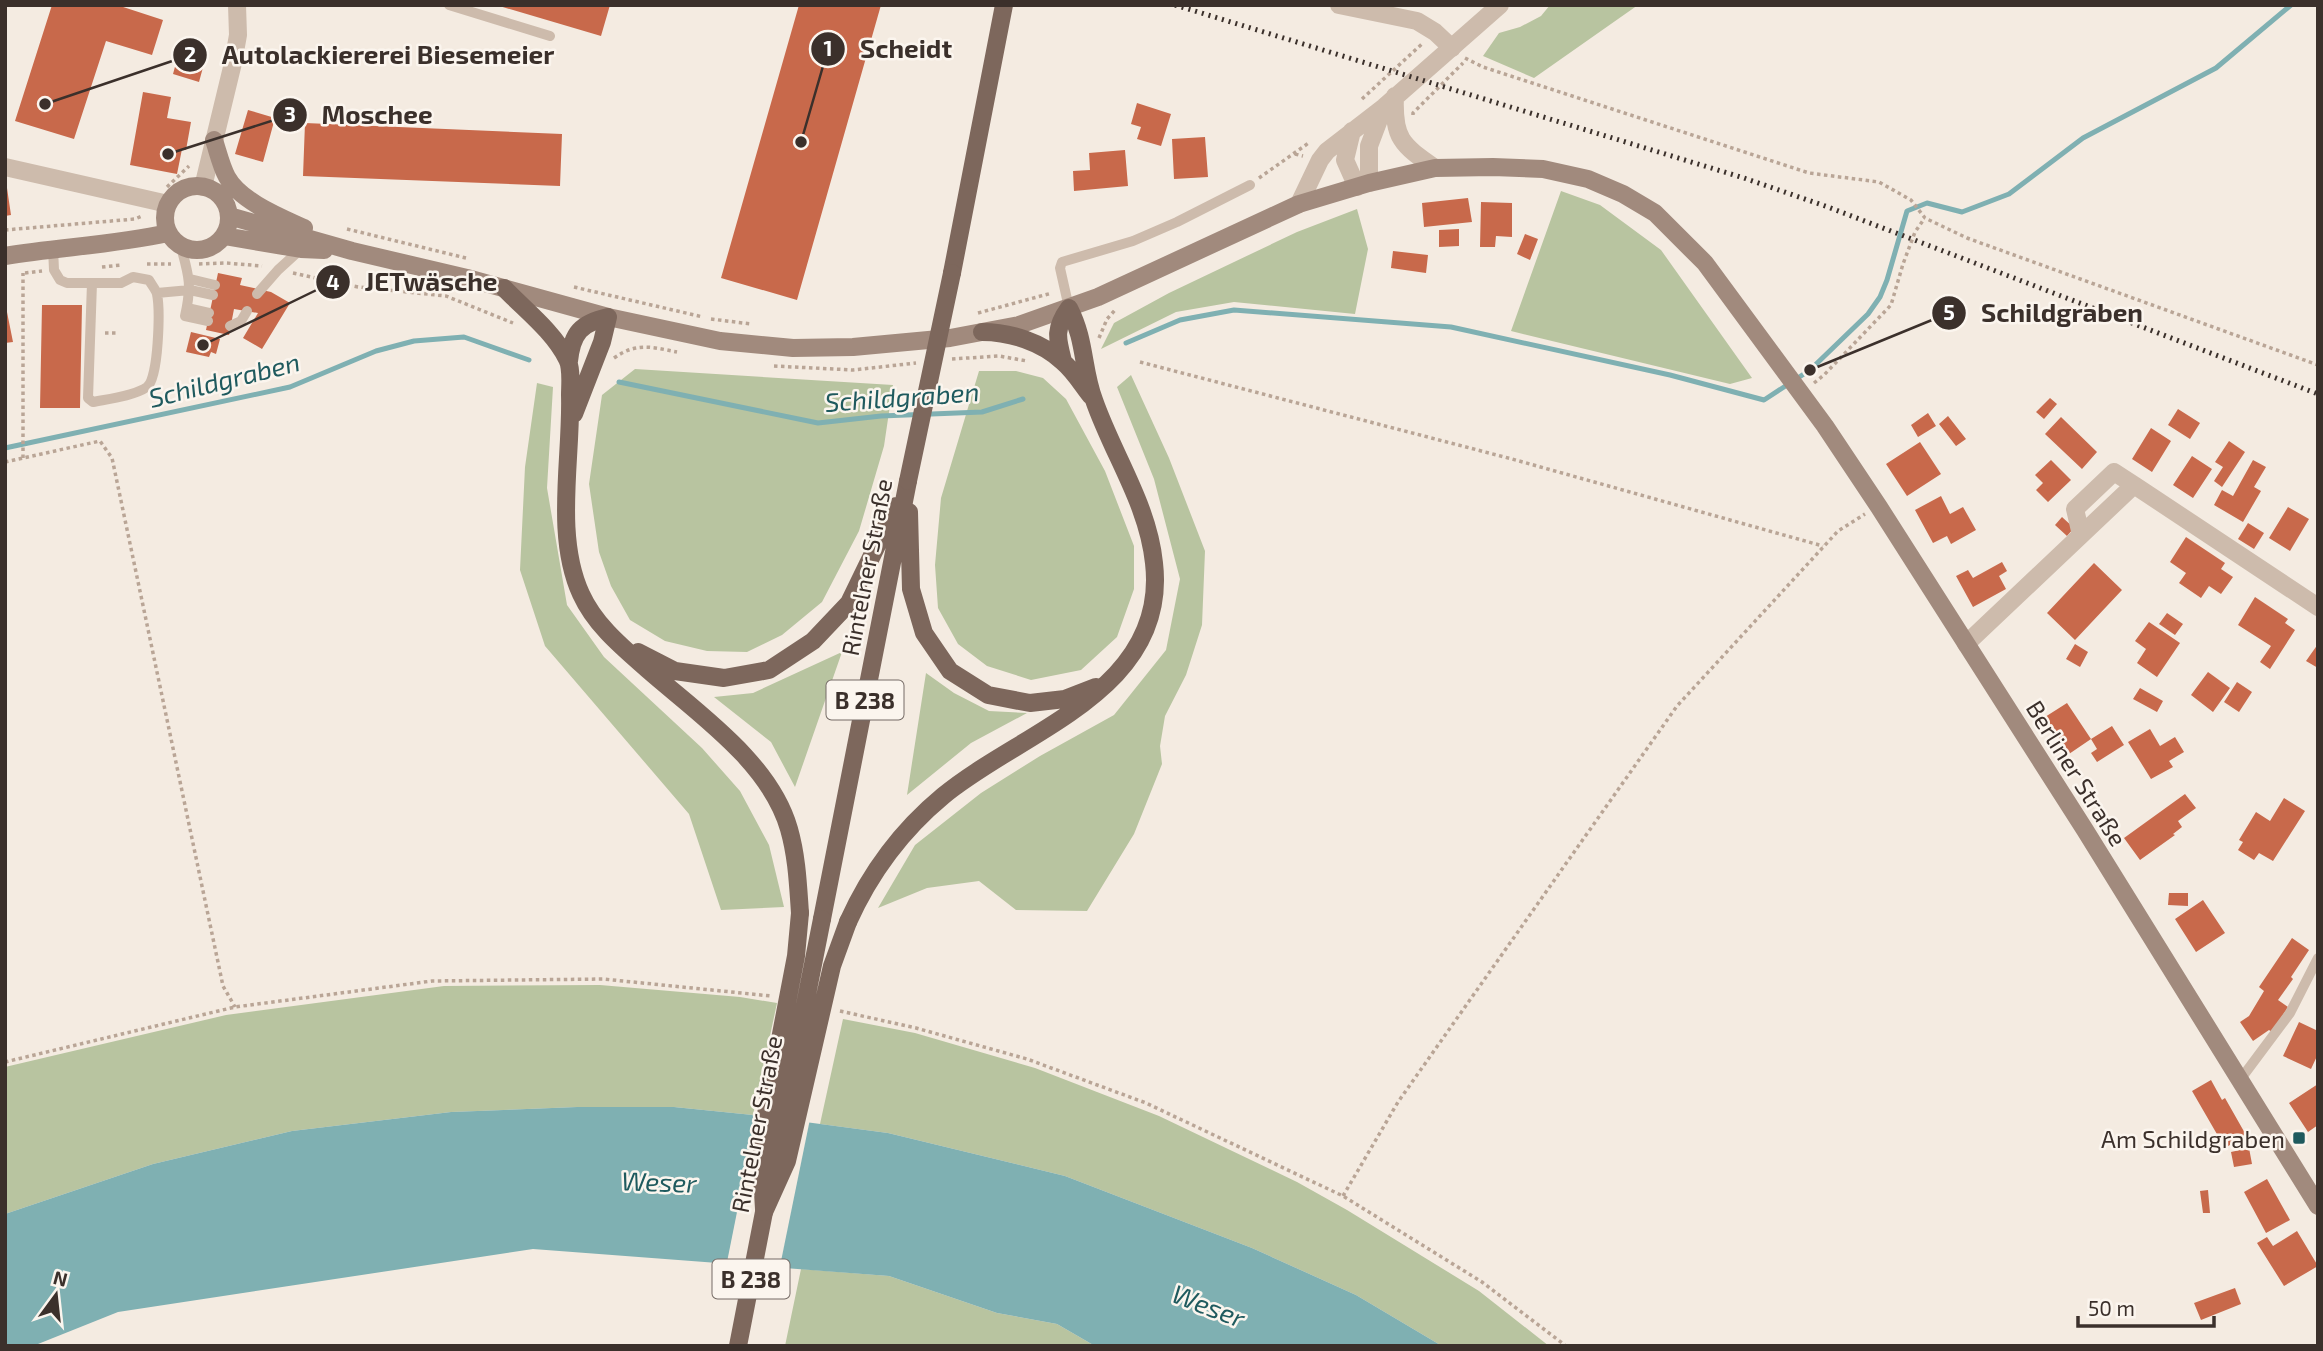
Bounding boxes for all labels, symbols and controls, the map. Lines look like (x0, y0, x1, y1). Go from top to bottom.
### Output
callout: Scheidt (811, 25, 966, 72)
callout: Autolackiererei Biesemeier (173, 31, 568, 78)
text: Scheidt (860, 32, 952, 63)
text: 1 (823, 35, 833, 60)
text: Autolackiererei Biesemeier (222, 38, 554, 69)
text: 2 (184, 41, 196, 66)
callout: Moschee (272, 92, 446, 139)
text: Moschee (321, 98, 433, 129)
text: 3 (284, 101, 296, 126)
callout: JETwäsche (315, 259, 511, 306)
text: JETwäsche (365, 265, 497, 296)
text: 4 (326, 269, 340, 294)
callout: Schildgraben (1932, 289, 2157, 336)
text: Schildgraben (1981, 296, 2143, 327)
text: 5 (1943, 299, 1955, 324)
water label: Schildgraben (145, 345, 303, 413)
water label: Schildgraben (824, 375, 980, 417)
street label: Rintelner Straße (835, 476, 897, 658)
road number: B 238 (826, 680, 903, 720)
street label: Berliner Straße (2021, 695, 2133, 851)
street label: Rintelner Straße (725, 1033, 787, 1215)
place label: Am Schildgraben (2101, 1124, 2285, 1153)
marker: Am Schildgraben (2291, 1130, 2307, 1146)
water label: Weser (621, 1164, 698, 1198)
north arrow (21, 1260, 91, 1330)
road number: B 238 (712, 1260, 790, 1298)
text: N (51, 1265, 70, 1291)
water label: Weser (1168, 1277, 1250, 1333)
scale bar (2078, 1284, 2214, 1328)
text: 50 m (2088, 1295, 2135, 1320)

